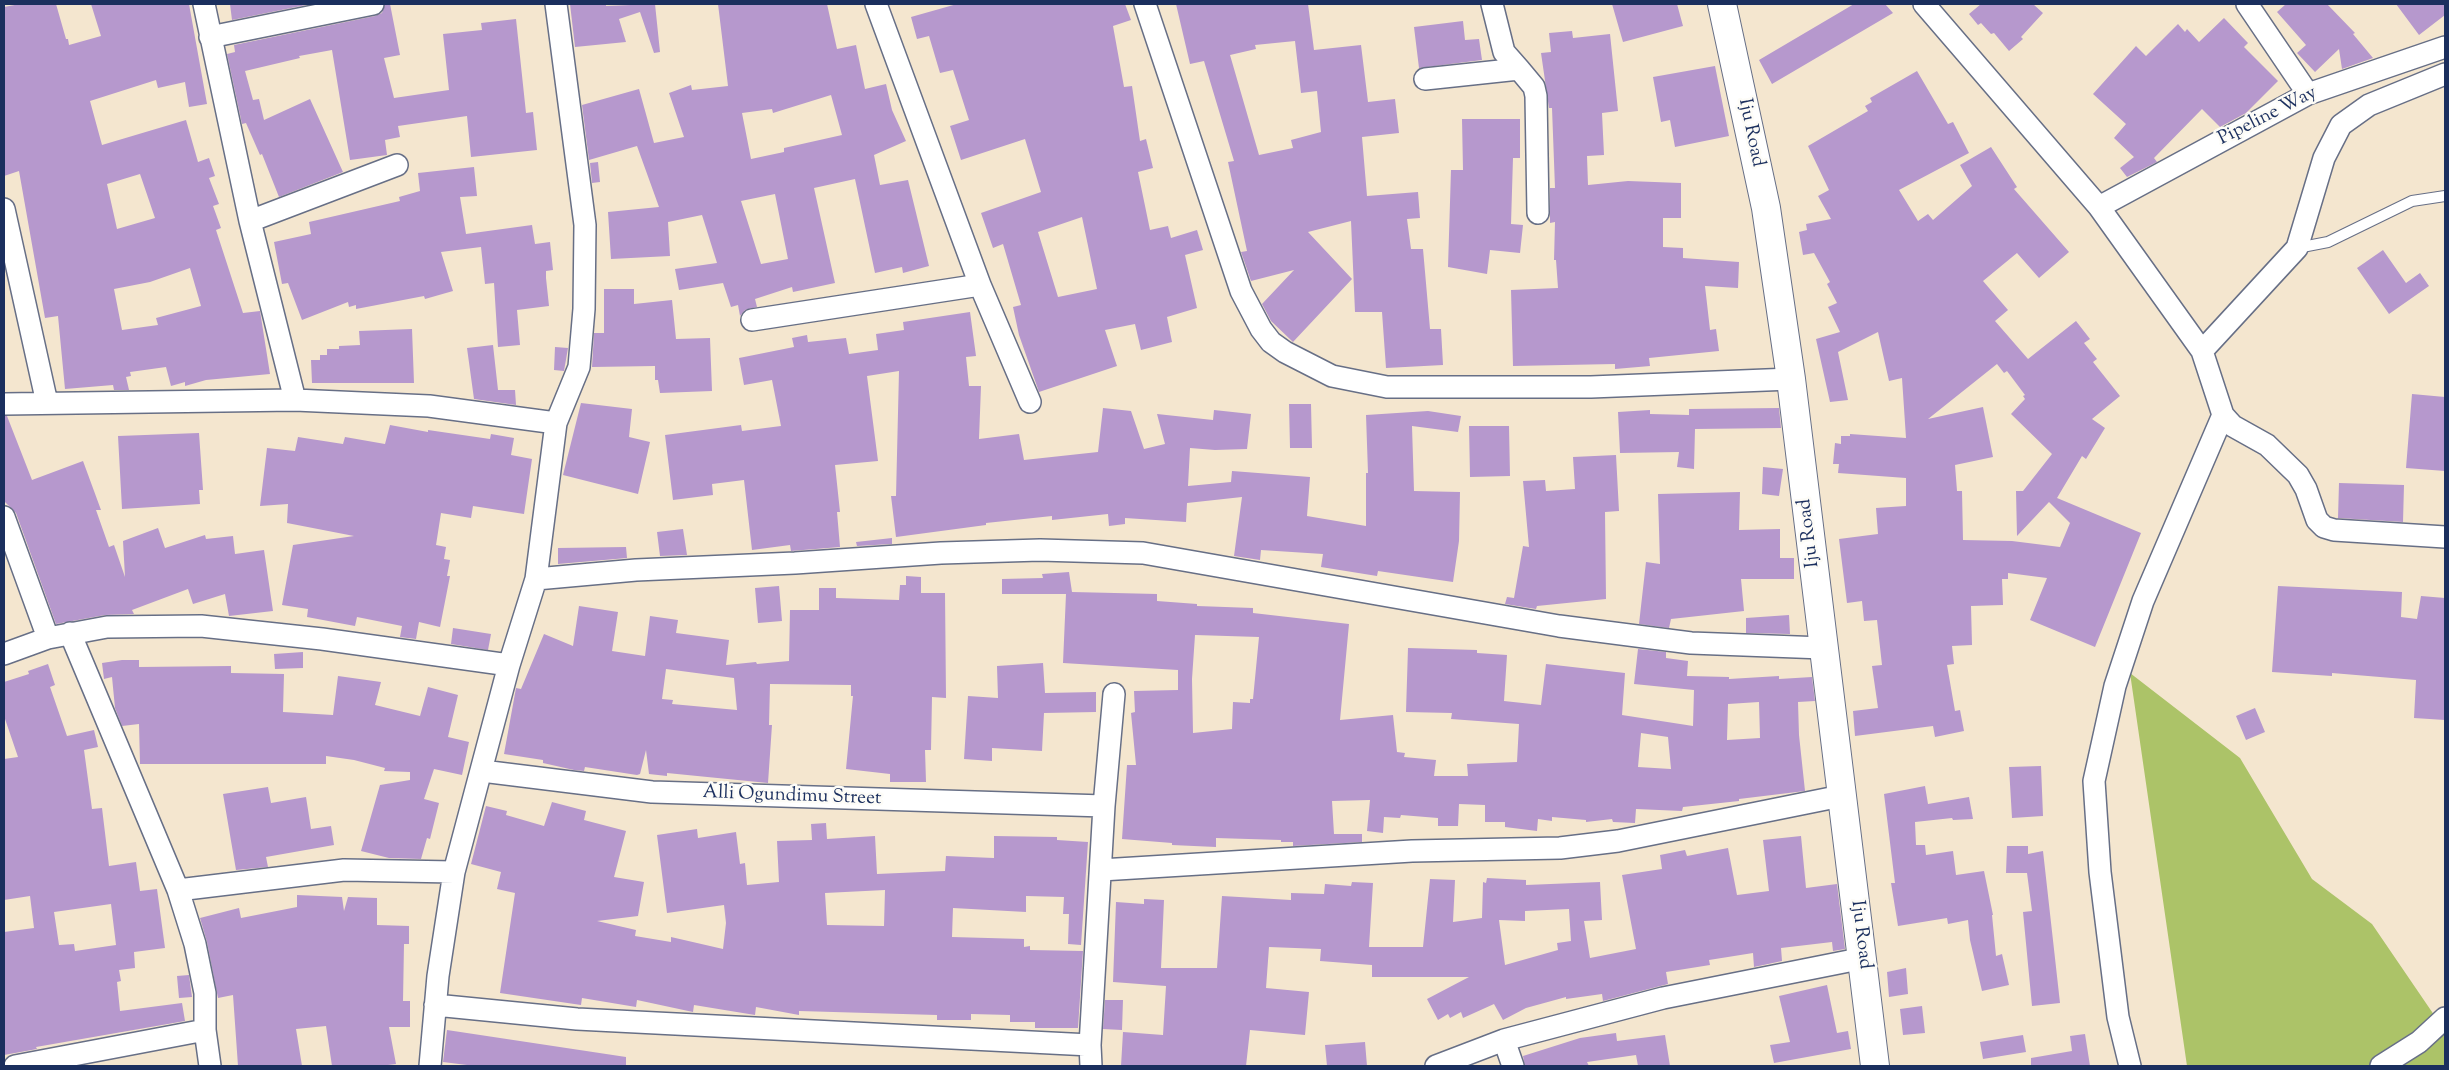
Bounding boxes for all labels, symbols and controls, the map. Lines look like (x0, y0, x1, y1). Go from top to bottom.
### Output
street label: Pipeline Way (2215, 82, 2321, 152)
street label: Iju Road (1732, 97, 1768, 169)
street label: Iju Road (1794, 497, 1826, 569)
street label: Alli Ogundimu Street (702, 782, 882, 812)
street label: Iju Road (1844, 899, 1876, 971)

